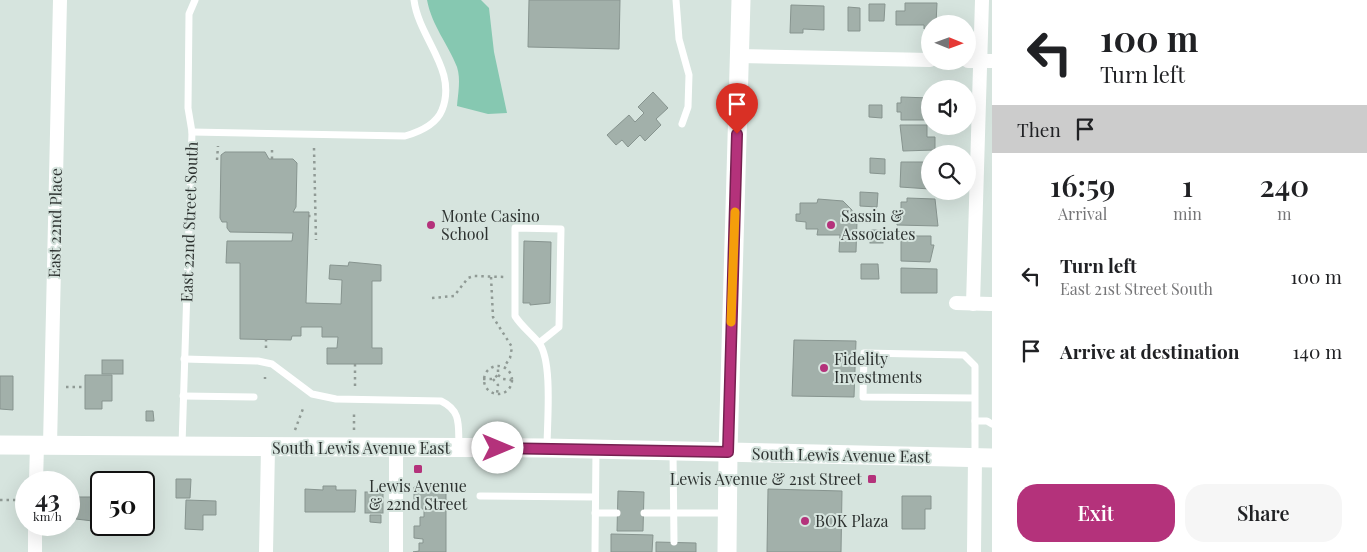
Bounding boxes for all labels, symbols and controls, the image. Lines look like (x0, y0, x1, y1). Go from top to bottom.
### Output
text: 100 m (1100, 14, 1198, 61)
north arrow (921, 15, 976, 70)
map controls (921, 15, 976, 200)
icon: left (1017, 20, 1082, 85)
text: Turn left (1100, 59, 1185, 89)
button: sound (921, 80, 976, 135)
pin (716, 83, 758, 134)
icon: arrive (723, 90, 751, 118)
icon: arrive (1071, 115, 1099, 143)
text: Then (1017, 116, 1061, 142)
street label: East 22nd Street South (175, 141, 202, 303)
button: search (921, 145, 976, 200)
text: 16:59 (1050, 165, 1116, 205)
text: 1 (1182, 165, 1193, 205)
text: 240 (1260, 165, 1309, 205)
street label: East 22nd Place (43, 168, 66, 278)
text: Arrival (1058, 203, 1107, 224)
text: min (1173, 203, 1202, 224)
text: m (1277, 203, 1291, 224)
place label: Monte Casino School (441, 205, 540, 244)
place label: Sassin & Associates (840, 205, 916, 244)
marker: Monte Casino School (425, 219, 437, 231)
marker: Sassin & Associates (825, 219, 837, 231)
text: Turn left (1060, 252, 1137, 278)
icon: left (1017, 262, 1045, 290)
text: 100 m (1291, 263, 1342, 289)
text: East 21st Street South (1060, 278, 1213, 299)
icon: arrive (1017, 337, 1045, 365)
text: Arrive at destination (1060, 338, 1240, 364)
text: 140 m (1293, 338, 1342, 364)
place label: Fidelity Investments (834, 348, 922, 387)
marker: Fidelity Investments (818, 362, 830, 374)
position arrow (471, 421, 523, 473)
street label: South Lewis Avenue East (272, 437, 450, 458)
street label: South Lewis Avenue East (752, 442, 931, 467)
marker: Lewis Avenue & 22nd Street (412, 463, 424, 475)
place label: Lewis Avenue & 21st Street (670, 468, 862, 489)
speed limit sign: 50 (90, 471, 155, 536)
marker: Lewis Avenue & 21st Street (866, 473, 878, 485)
place label: Lewis Avenue & 22nd Street (369, 475, 468, 514)
text: 43 (35, 481, 60, 514)
button: Exit (1017, 484, 1175, 542)
button: Share (1185, 484, 1342, 542)
text: km/h (33, 508, 62, 524)
place label: BOK Plaza (815, 510, 889, 531)
marker: BOK Plaza (799, 515, 811, 527)

